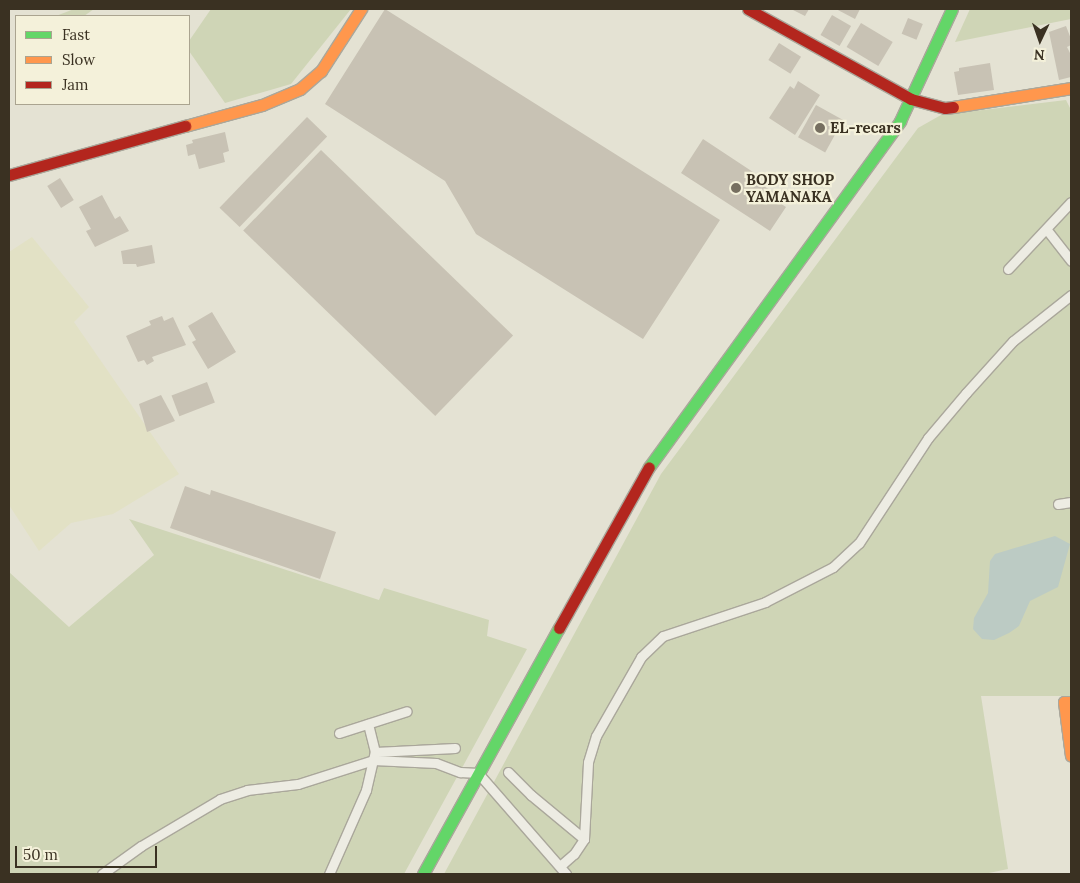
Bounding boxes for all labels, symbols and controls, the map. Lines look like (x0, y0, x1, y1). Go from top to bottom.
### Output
legend (15, 15, 190, 105)
north arrow (1015, 15, 1065, 65)
text: Fast (62, 25, 90, 44)
text: N (1033, 46, 1045, 64)
text: Slow (62, 50, 95, 69)
text: Jam (62, 75, 89, 94)
place label: EL-recars (830, 119, 901, 137)
marker: EL-recars (814, 122, 826, 134)
place label: BODY SHOP YAMANAKA (746, 170, 834, 205)
marker: BODY SHOP YAMANAKA (730, 182, 742, 194)
scale bar (18, 836, 160, 868)
text: 50 m (23, 845, 58, 864)

